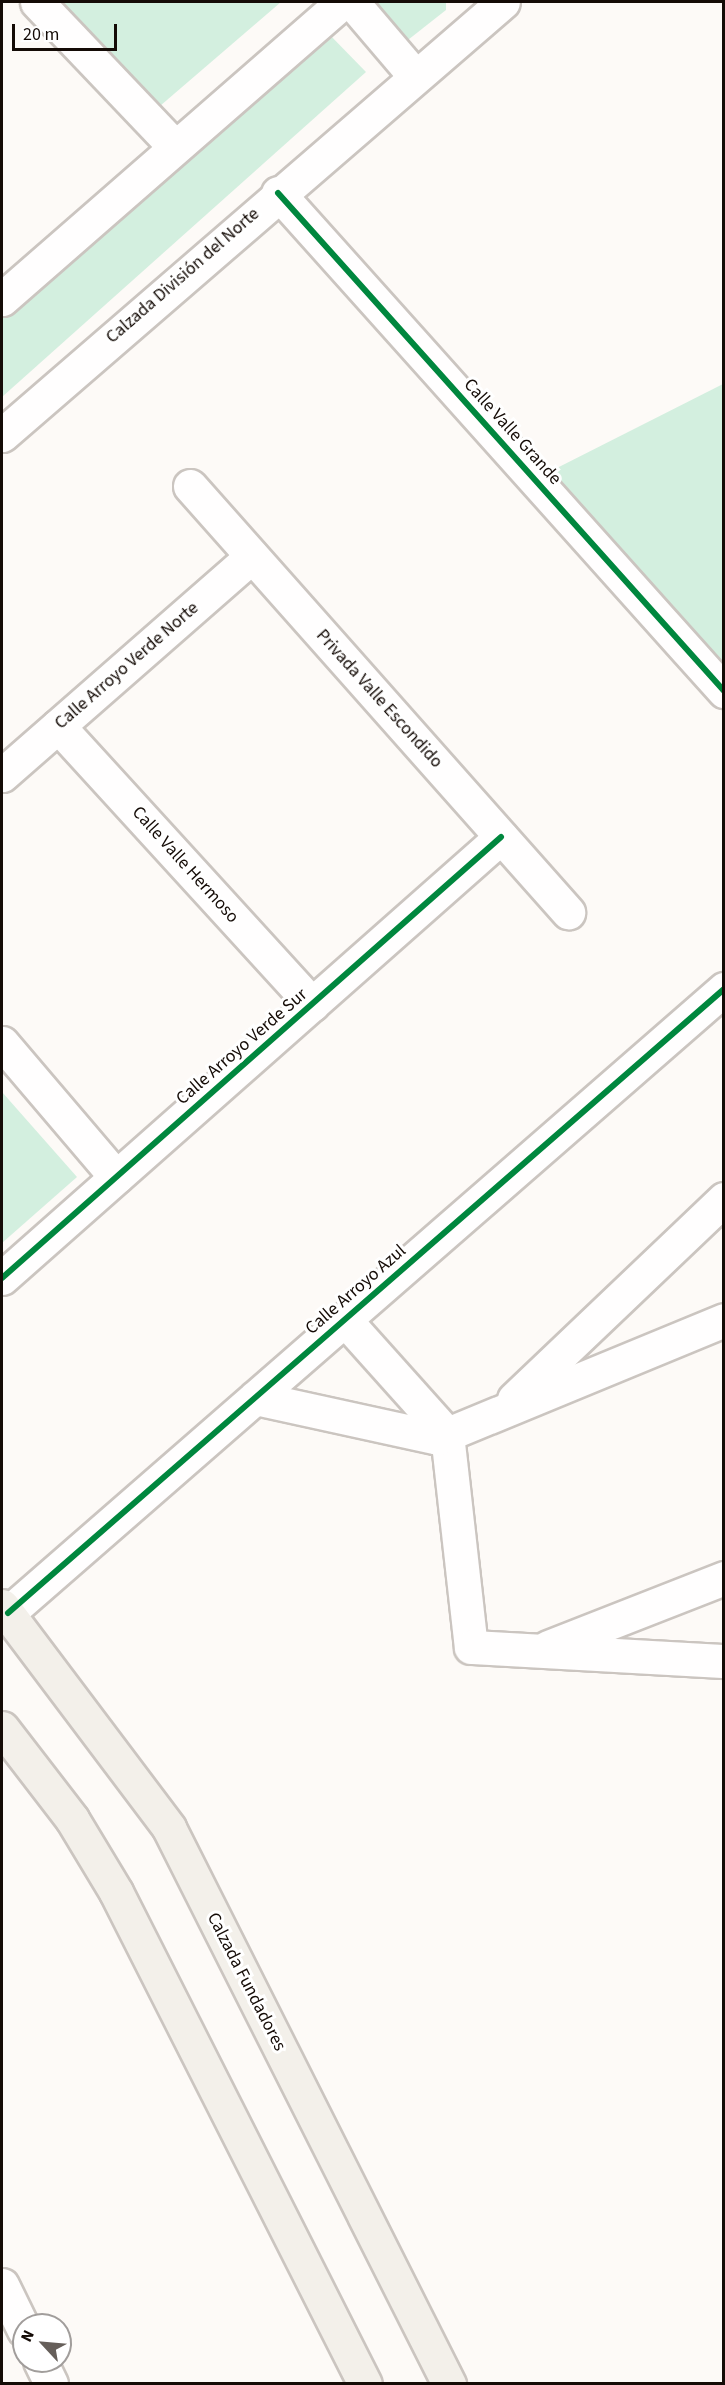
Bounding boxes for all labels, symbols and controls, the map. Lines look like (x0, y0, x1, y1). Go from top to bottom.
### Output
scale bar (15, 12, 120, 50)
text: 20 m (23, 22, 59, 47)
street label: Calzada División del Norte (102, 204, 264, 348)
street label: Calle Valle Grande (459, 374, 565, 490)
street label: Calle Arroyo Verde Norte (51, 598, 203, 734)
street label: Privada Valle Escondido (311, 625, 447, 773)
street label: Calle Valle Hermoso (127, 802, 243, 928)
street label: Calle Arroyo Verde Sur (172, 984, 312, 1110)
street label: Calle Arroyo Azul (301, 1240, 411, 1340)
street label: Calzada Fundadores (202, 1909, 290, 2055)
north arrow (12, 2313, 72, 2373)
text: N (15, 2326, 40, 2346)

